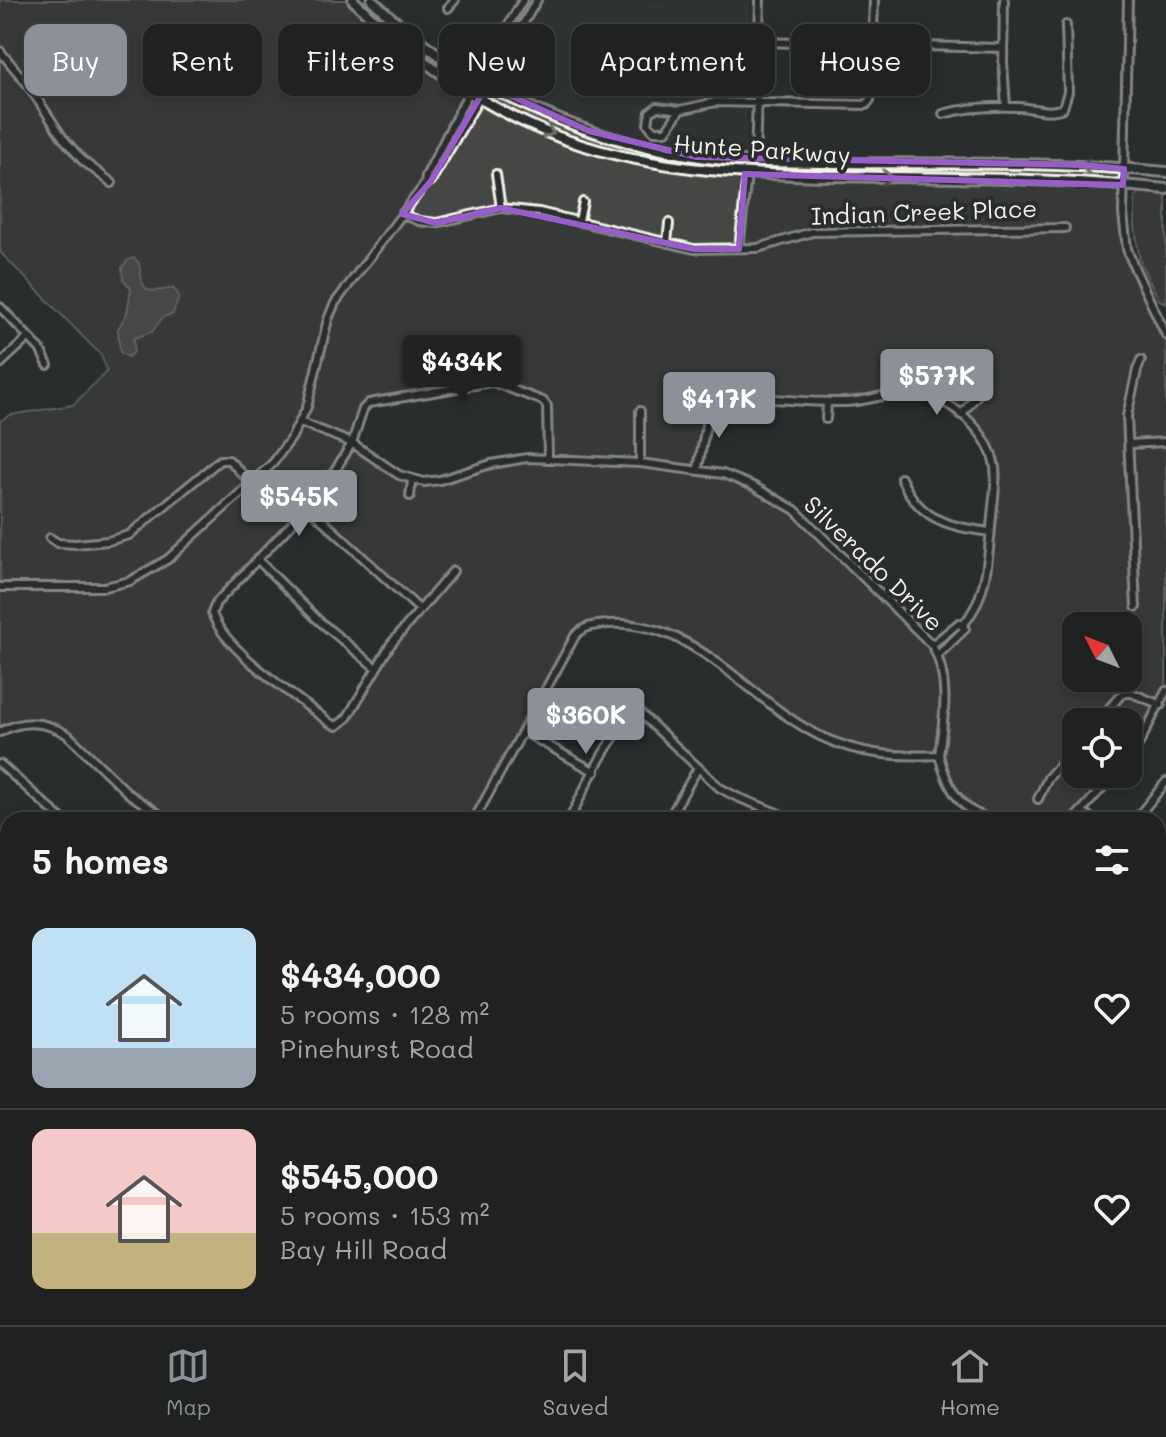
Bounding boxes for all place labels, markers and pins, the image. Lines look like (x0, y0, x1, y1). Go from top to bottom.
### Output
pin: $434K (406, 335, 518, 403)
pin: $577K (881, 349, 993, 417)
pin: $417K (663, 372, 775, 440)
pin: $545K (243, 470, 355, 538)
pin: $360K (530, 688, 642, 756)

